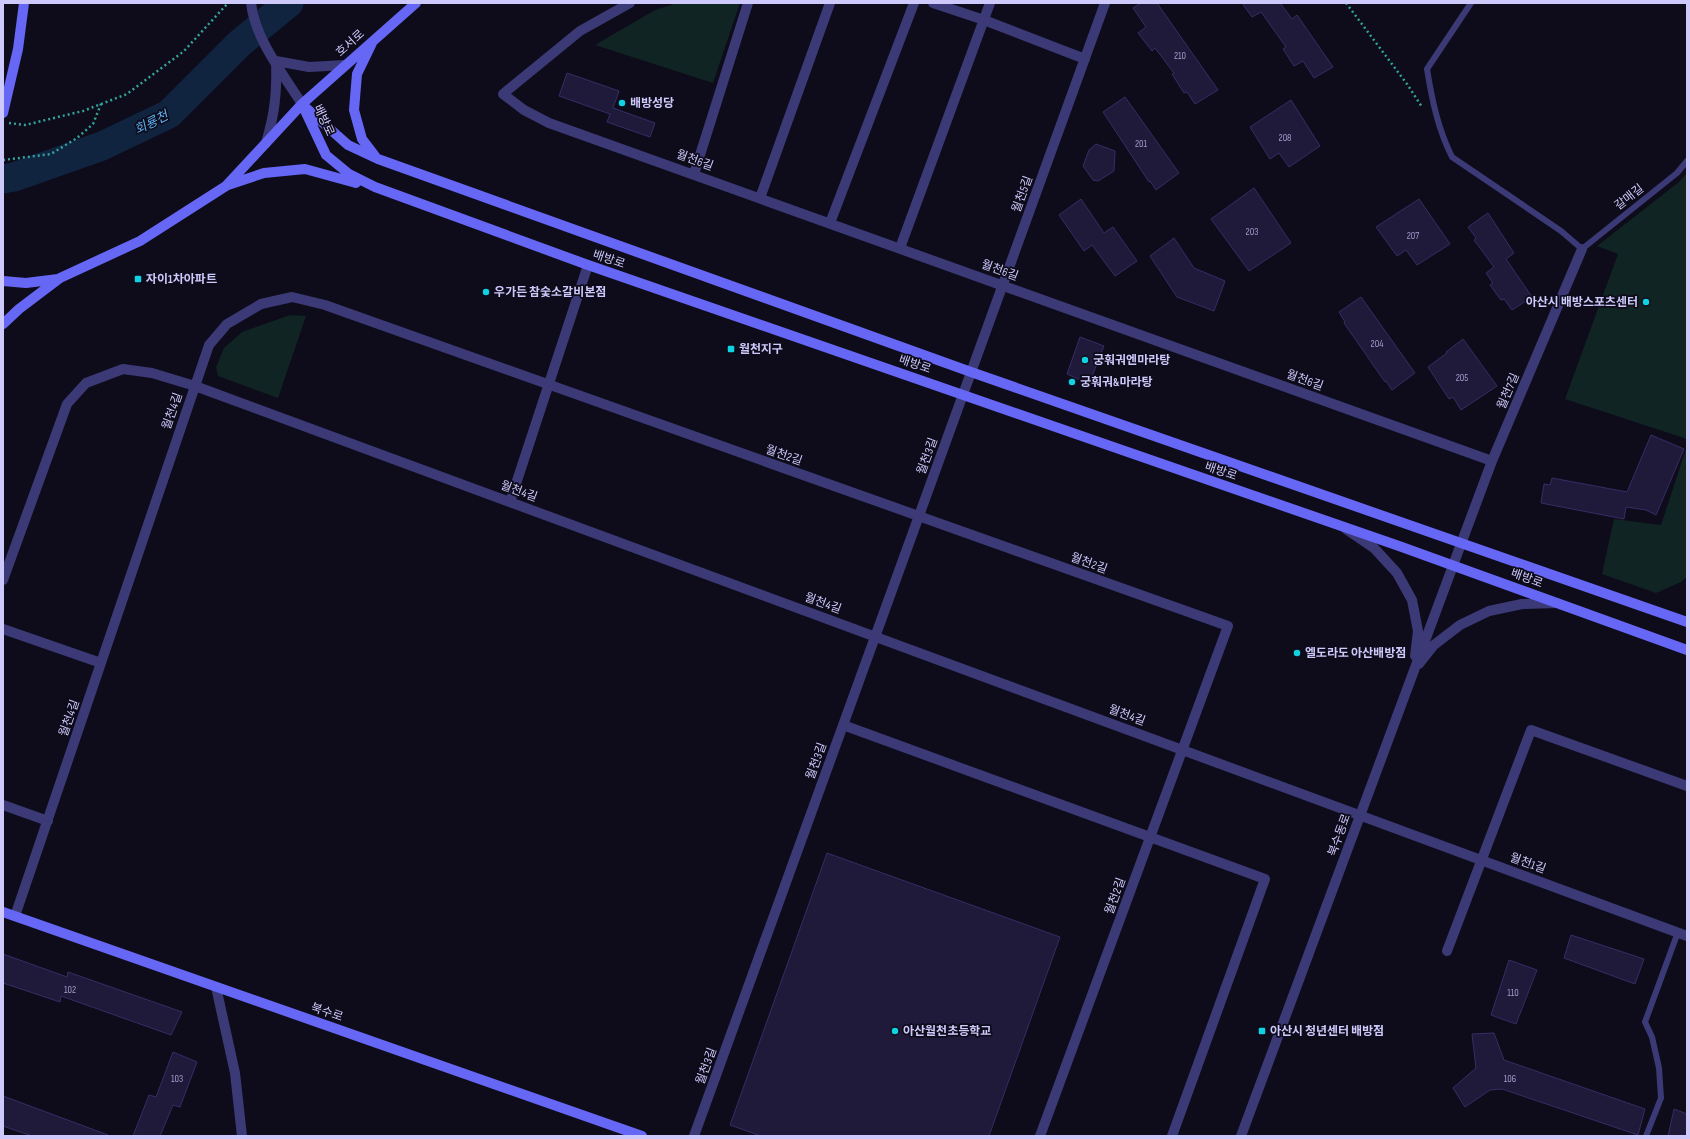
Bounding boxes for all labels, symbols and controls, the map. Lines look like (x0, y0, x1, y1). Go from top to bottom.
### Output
street label: 호서로 (333, 27, 368, 60)
house number: 210 (1174, 50, 1186, 62)
place label: 배방성당 (630, 96, 674, 111)
marker: 배방성당 (617, 98, 627, 108)
street label: 배방로 (310, 102, 337, 138)
water label: 회룡천 (132, 107, 172, 138)
house number: 208 (1279, 132, 1291, 144)
house number: 201 (1135, 138, 1148, 150)
street label: 월천6길 (674, 147, 715, 174)
street label: 월천5길 (1009, 174, 1036, 215)
street label: 갈매길 (1612, 181, 1647, 214)
house number: 203 (1246, 226, 1258, 238)
house number: 207 (1407, 230, 1419, 242)
street label: 배방로 (591, 247, 627, 272)
street label: 월천6길 (979, 257, 1020, 284)
place label: 자이1차아파트 (146, 272, 217, 287)
marker: 자이1차아파트 (133, 274, 143, 284)
place label: 우가든 참숯소갈비본점 (494, 285, 606, 300)
marker: 우가든 참숯소갈비본점 (481, 287, 491, 297)
place label: 아산시 배방스포츠센터 (1526, 295, 1638, 310)
marker: 아산시 배방스포츠센터 (1641, 297, 1651, 307)
house number: 204 (1371, 338, 1383, 350)
place label: 월천지구 (739, 342, 783, 357)
marker: 월천지구 (726, 344, 736, 354)
street label: 배방로 (897, 352, 933, 377)
place label: 궁훠궈엔마라탕 (1093, 353, 1170, 368)
marker: 궁훠궈엔마라탕 (1080, 355, 1090, 365)
street label: 월천6길 (1284, 367, 1325, 394)
street label: 월천7길 (1494, 371, 1523, 412)
house number: 205 (1456, 372, 1468, 384)
place label: 궁훠궈&마라탕 (1080, 375, 1153, 390)
marker: 궁훠궈&마라탕 (1067, 377, 1077, 387)
street label: 월천4길 (159, 391, 186, 432)
street label: 월천3길 (914, 436, 941, 477)
street label: 월천2길 (763, 442, 804, 469)
street label: 배방로 (1203, 459, 1239, 484)
street label: 월천4길 (498, 478, 539, 505)
street label: 월천2길 (1068, 550, 1109, 577)
street label: 배방로 (1509, 566, 1545, 591)
street label: 월천4길 (802, 590, 843, 617)
place label: 엘도라도 아산배방점 (1305, 646, 1406, 661)
marker: 엘도라도 아산배방점 (1292, 648, 1302, 658)
street label: 월천4길 (56, 698, 83, 739)
street label: 월천4길 (1106, 702, 1147, 729)
street label: 월천3길 (803, 741, 830, 782)
street label: 북수동로 (1325, 812, 1354, 858)
street label: 월천1길 (1508, 850, 1548, 877)
street label: 월천2길 (1102, 876, 1129, 917)
house number: 102 (64, 984, 76, 996)
house number: 110 (1507, 987, 1519, 999)
street label: 북수로 (309, 1000, 345, 1025)
place label: 아산월천초등학교 (903, 1024, 991, 1039)
place label: 아산시 청년센터 배방점 (1270, 1024, 1384, 1039)
marker: 아산월천초등학교 (890, 1026, 900, 1036)
marker: 아산시 청년센터 배방점 (1257, 1026, 1267, 1036)
street label: 월천3길 (693, 1046, 720, 1087)
house number: 103 (171, 1073, 183, 1085)
house number: 106 (1504, 1073, 1516, 1085)

